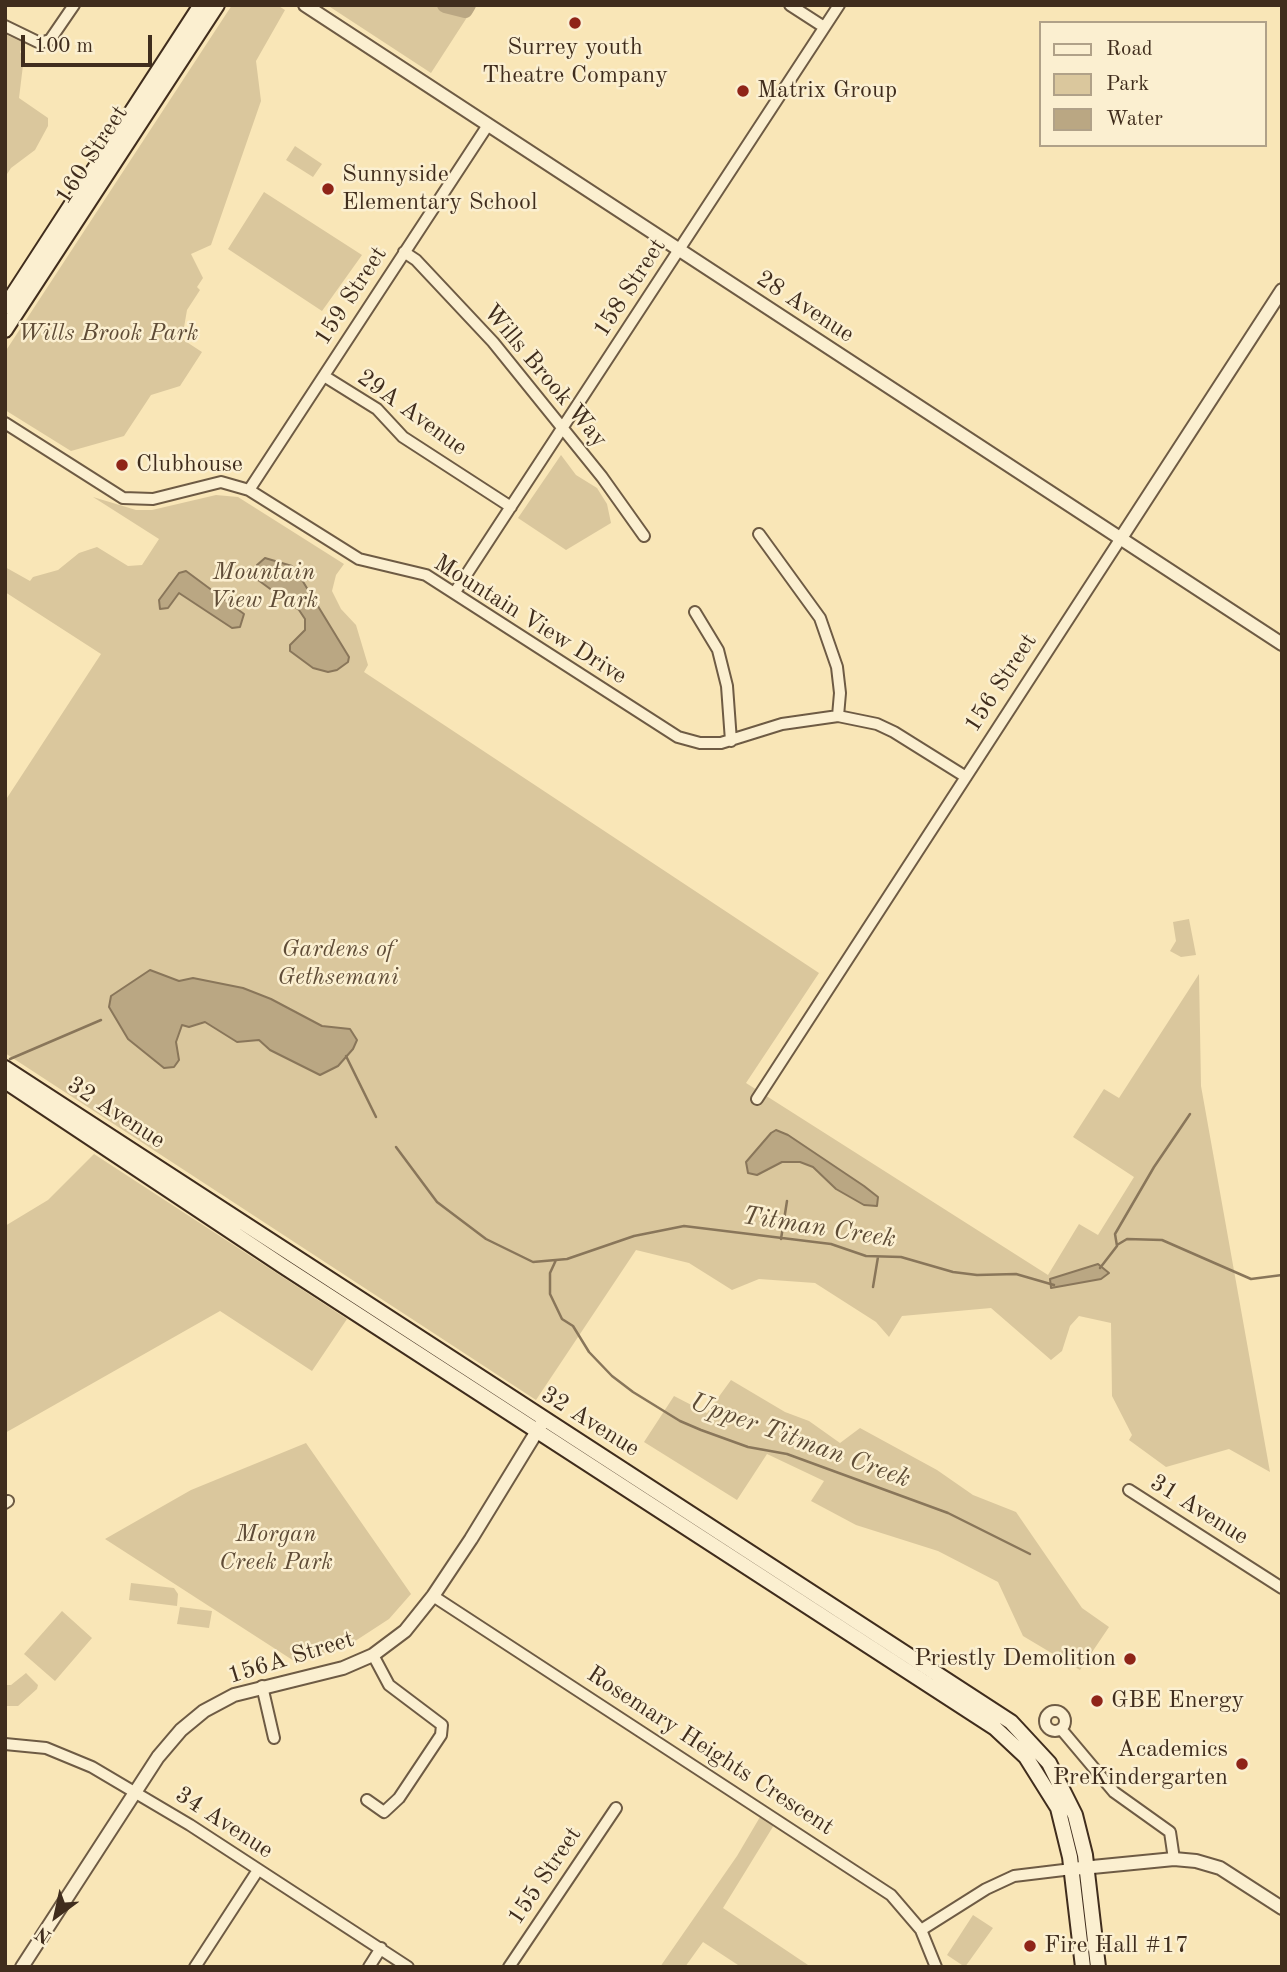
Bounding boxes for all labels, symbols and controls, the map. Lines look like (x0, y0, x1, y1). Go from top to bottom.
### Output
marker: Surrey youth Theatre Company (567, 15, 583, 31)
scale bar (24, 21, 156, 65)
legend (1038, 21, 1266, 147)
place label: Surrey youth Theatre Company (482, 34, 668, 90)
text: 100 m (34, 36, 93, 57)
text: Road (1106, 39, 1153, 60)
text: Park (1106, 74, 1149, 95)
place label: Matrix Group (757, 77, 897, 105)
marker: Matrix Group (735, 83, 751, 99)
street label: 160 Street (49, 100, 135, 210)
text: Water (1106, 109, 1163, 130)
place label: Sunnyside Elementary School (342, 161, 537, 217)
marker: Sunnyside Elementary School (320, 181, 336, 197)
street label: 158 Street (587, 233, 673, 343)
street label: 159 Street (308, 241, 394, 351)
street label: 28 Avenue (751, 265, 859, 349)
street label: Wills Brook Way (477, 298, 613, 454)
park label: Wills Brook Park (18, 320, 198, 348)
street label: 29A Avenue (351, 363, 473, 463)
place label: Clubhouse (136, 451, 243, 479)
marker: Clubhouse (114, 457, 130, 473)
street label: Mountain View Drive (428, 549, 632, 691)
park label: Mountain View Park (210, 559, 318, 615)
street label: 156 Street (958, 628, 1044, 738)
park label: Gardens of Gethsemani (277, 936, 399, 992)
street label: 32 Avenue (62, 1071, 170, 1155)
water label: Titman Creek (740, 1200, 898, 1256)
street label: 32 Avenue (535, 1380, 645, 1464)
water label: Upper Titman Creek (686, 1387, 914, 1495)
street label: 31 Avenue (1144, 1468, 1254, 1552)
park label: Morgan Creek Park (219, 1521, 333, 1577)
street label: 156A Street (224, 1625, 358, 1691)
place label: Priestly Demolition (914, 1645, 1116, 1673)
marker: Priestly Demolition (1122, 1651, 1138, 1667)
street label: Rosemary Heights Crescent (581, 1660, 839, 1842)
place label: GBE Energy (1111, 1687, 1244, 1715)
marker: GBE Energy (1089, 1693, 1105, 1709)
place label: Academics PreKindergarten (1053, 1736, 1228, 1792)
marker: Academics PreKindergarten (1234, 1756, 1250, 1772)
street label: 34 Avenue (170, 1781, 278, 1865)
street label: 155 Street (502, 1821, 588, 1931)
north arrow (21, 1881, 91, 1951)
text: N (33, 1922, 56, 1946)
place label: Fire Hall #17 (1044, 1932, 1189, 1960)
marker: Fire Hall #17 (1022, 1938, 1038, 1954)

